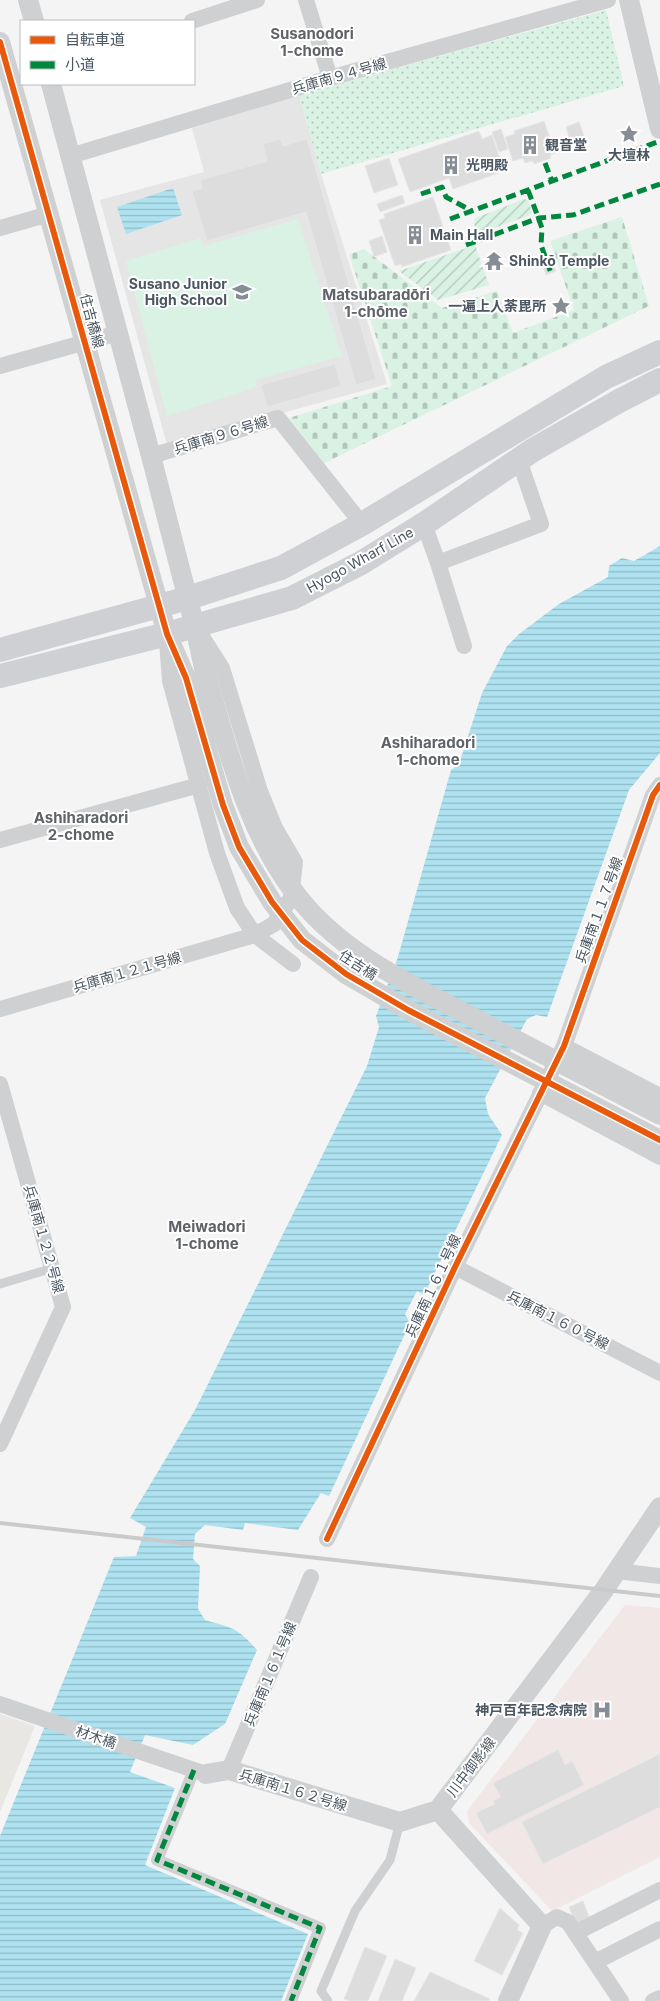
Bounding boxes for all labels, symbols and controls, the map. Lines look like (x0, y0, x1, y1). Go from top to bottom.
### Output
legend (20, 20, 195, 85)
district label: Susanodori 1-chome (270, 24, 354, 60)
text: 自転車道 (65, 30, 125, 49)
street label: 兵庫南９４号線 (289, 54, 388, 97)
text: 小道 (65, 55, 95, 74)
place icon: 大壇林 (618, 123, 640, 145)
building icon: 観音堂 (519, 134, 541, 156)
place label: 観音堂 (545, 136, 587, 153)
place label: 大壇林 (608, 146, 650, 163)
building icon: 光明殿 (440, 154, 462, 176)
place label: 光明殿 (466, 156, 508, 173)
building icon: Main Hall (404, 224, 426, 246)
place label: Main Hall (430, 226, 493, 243)
temple icon: Shinkō Temple (483, 250, 505, 272)
place label: Shinkō Temple (509, 252, 609, 269)
place label: Susano Junior High School (129, 275, 227, 308)
school or university icon: Susano Junior High School (231, 281, 253, 303)
district label: Matsubaradōri 1-chōme (322, 285, 430, 321)
street label: 住吉橋線 (77, 292, 108, 350)
place icon: 一遍上人荼毘所 (550, 295, 572, 317)
place label: 一遍上人荼毘所 (448, 297, 546, 314)
street label: 兵庫南９６号線 (172, 412, 270, 457)
street label: Hyogo Wharf Line (303, 523, 416, 596)
district label: Ashiharadori 1-chome (381, 733, 475, 769)
district label: Ashiharadori 2-chome (34, 808, 128, 844)
street label: 兵庫南１１７号線 (571, 854, 626, 965)
street label: 住吉橋 (336, 946, 381, 983)
street label: 兵庫南１２１号線 (71, 948, 183, 995)
street label: 兵庫南１２２号線 (21, 1183, 68, 1295)
district label: Meiwadori 1-chome (168, 1217, 246, 1253)
street label: 兵庫南１６１号線 (401, 1231, 464, 1340)
street label: 兵庫南１６０号線 (504, 1287, 612, 1353)
street label: 兵庫南１６１号線 (240, 1619, 299, 1729)
hospital icon: 神戸百年記念病院 (591, 1699, 613, 1721)
place label: 神戸百年記念病院 (475, 1701, 587, 1718)
street label: 材木橋 (74, 1722, 119, 1751)
street label: 川中御影線 (443, 1734, 498, 1800)
street label: 兵庫南１６２号線 (237, 1765, 349, 1814)

